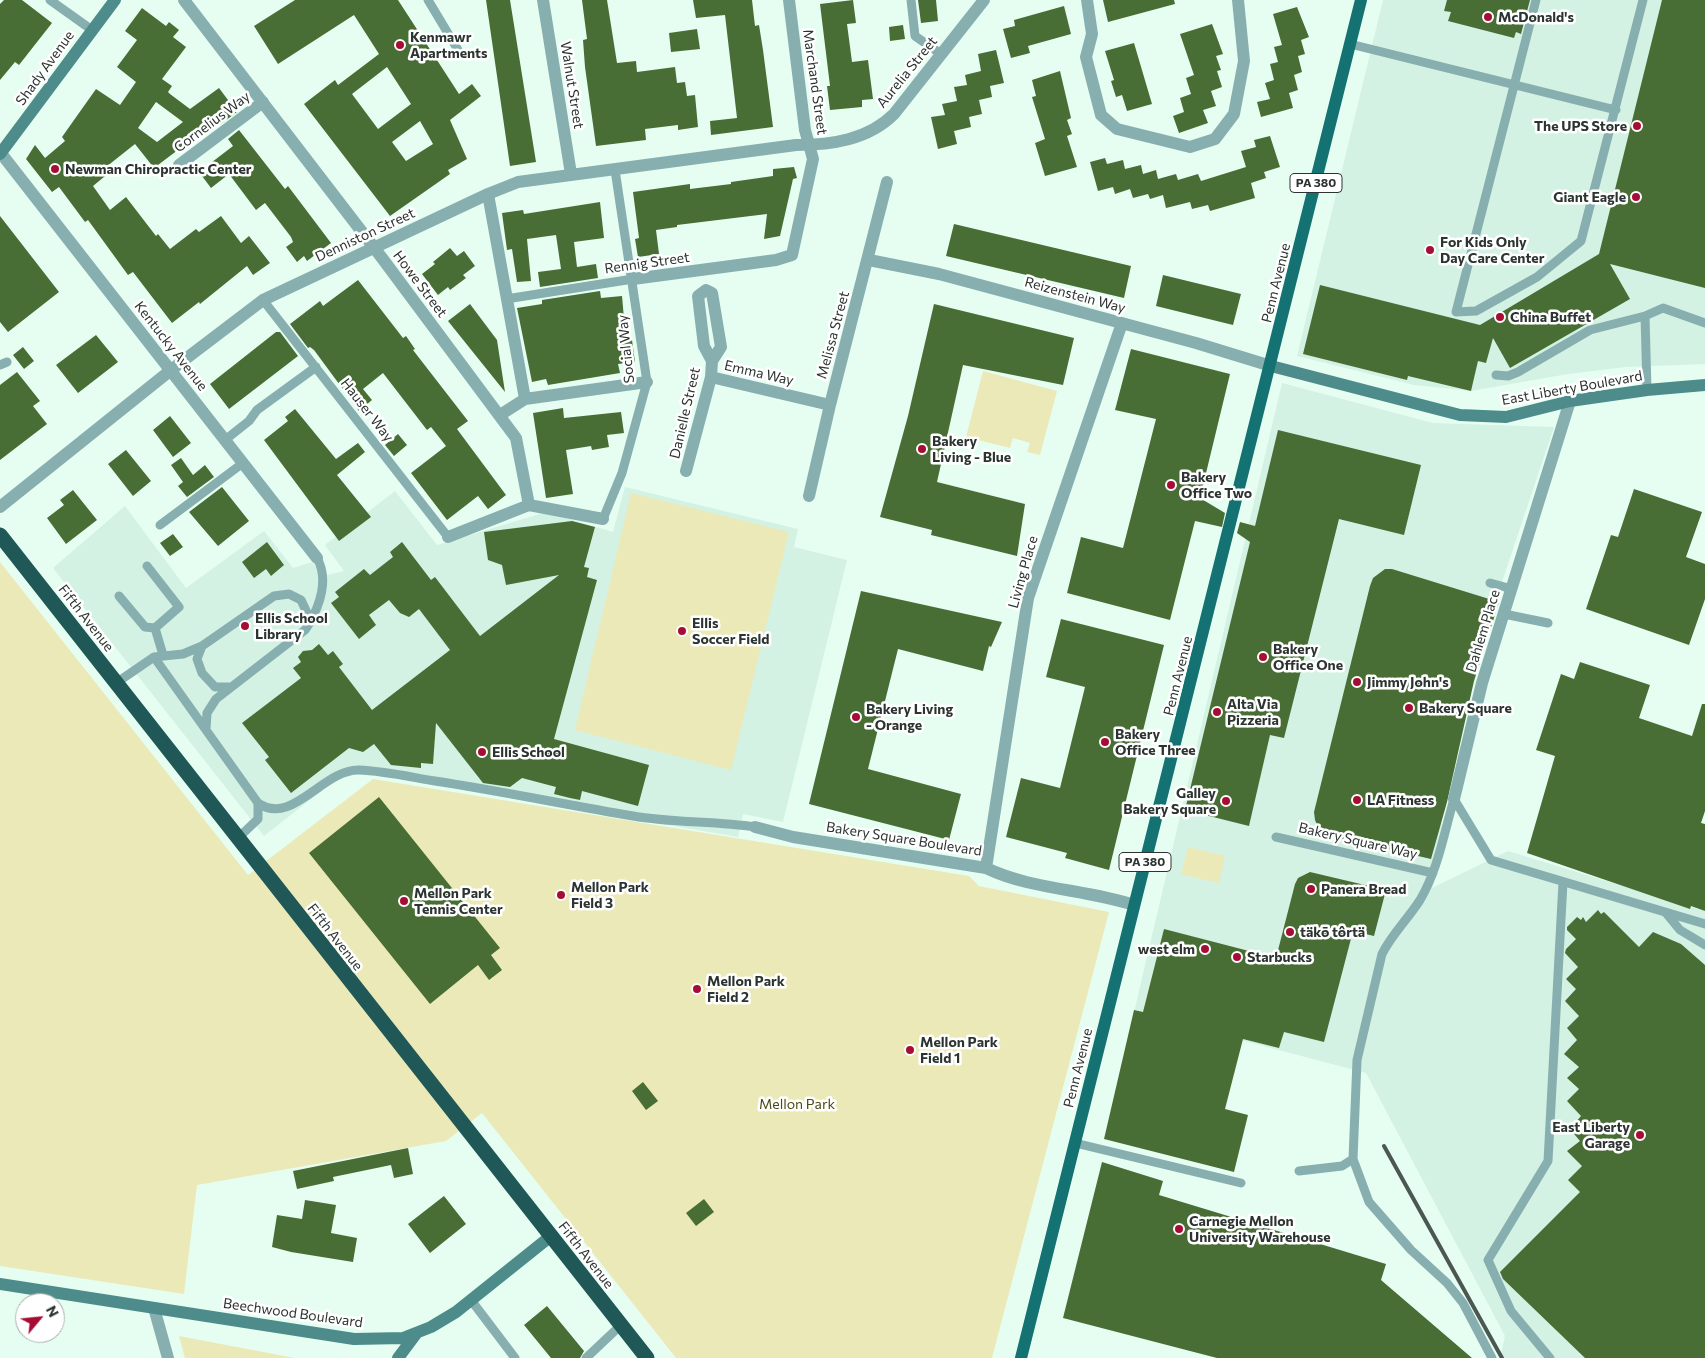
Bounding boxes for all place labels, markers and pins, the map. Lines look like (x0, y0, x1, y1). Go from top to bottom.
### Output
place label: McDonald's (1498, 9, 1574, 25)
marker: McDonald's (1482, 11, 1494, 23)
place label: Kenmawr Apartments (410, 29, 488, 62)
marker: Kenmawr Apartments (394, 39, 406, 51)
place label: The UPS Store (1534, 118, 1627, 134)
marker: The UPS Store (1631, 120, 1643, 132)
place label: Newman Chiropractic Center (65, 161, 252, 177)
marker: Newman Chiropractic Center (49, 163, 61, 175)
place label: Giant Eagle (1553, 189, 1626, 205)
marker: Giant Eagle (1630, 191, 1642, 203)
place label: For Kids Only Day Care Center (1440, 234, 1544, 266)
marker: For Kids Only Day Care Center (1424, 244, 1436, 256)
place label: China Buffet (1510, 309, 1591, 325)
marker: China Buffet (1494, 311, 1506, 323)
place label: Bakery Living - Blue (932, 433, 1011, 466)
marker: Bakery Living - Blue (916, 443, 928, 455)
place label: Bakery Office Two (1181, 469, 1252, 502)
marker: Bakery Office Two (1165, 479, 1177, 491)
place label: Ellis School Library (255, 610, 328, 642)
place label: Ellis Soccer Field (692, 615, 770, 648)
marker: Ellis School Library (239, 620, 251, 632)
marker: Ellis Soccer Field (676, 625, 688, 637)
place label: Bakery Office One (1273, 641, 1343, 674)
marker: Bakery Office One (1257, 651, 1269, 663)
place label: Jimmy John's (1367, 674, 1449, 690)
marker: Jimmy John's (1351, 676, 1363, 688)
place label: Alta Via Pizzeria (1227, 696, 1279, 729)
place label: Bakery Square (1419, 700, 1512, 716)
place label: Bakery Living - Orange (866, 701, 953, 734)
marker: Bakery Square (1403, 702, 1415, 714)
marker: Alta Via Pizzeria (1211, 706, 1223, 718)
marker: Bakery Living - Orange (850, 711, 862, 723)
place label: Bakery Office Three (1115, 726, 1196, 759)
marker: Bakery Office Three (1099, 736, 1111, 748)
place label: Ellis School (492, 744, 565, 760)
marker: Ellis School (476, 746, 488, 758)
place label: Galley Bakery Square (1123, 785, 1216, 818)
place label: LA Fitness (1367, 792, 1434, 808)
marker: LA Fitness (1351, 794, 1363, 806)
marker: Galley Bakery Square (1220, 795, 1232, 807)
place label: Mellon Park Field 3 (571, 879, 649, 912)
place label: Panera Bread (1321, 881, 1406, 897)
marker: Panera Bread (1305, 883, 1317, 895)
place label: Mellon Park Tennis Center (414, 885, 503, 918)
marker: Mellon Park Field 3 (555, 889, 567, 901)
marker: Mellon Park Tennis Center (398, 895, 410, 907)
place label: täkō tôrtä (1300, 924, 1365, 940)
marker: täkō tôrtä (1284, 926, 1296, 938)
place label: west elm (1138, 941, 1195, 957)
marker: west elm (1199, 943, 1211, 955)
place label: Starbucks (1247, 949, 1312, 965)
marker: Starbucks (1231, 951, 1243, 963)
place label: Mellon Park Field 2 (707, 973, 785, 1006)
marker: Mellon Park Field 2 (691, 983, 703, 995)
place label: Mellon Park Field 1 (920, 1034, 998, 1066)
marker: Mellon Park Field 1 (904, 1044, 916, 1056)
place label: East Liberty Garage (1552, 1119, 1630, 1152)
marker: East Liberty Garage (1634, 1129, 1646, 1141)
place label: Carnegie Mellon University Warehouse (1189, 1213, 1331, 1246)
marker: Carnegie Mellon University Warehouse (1173, 1223, 1185, 1235)

